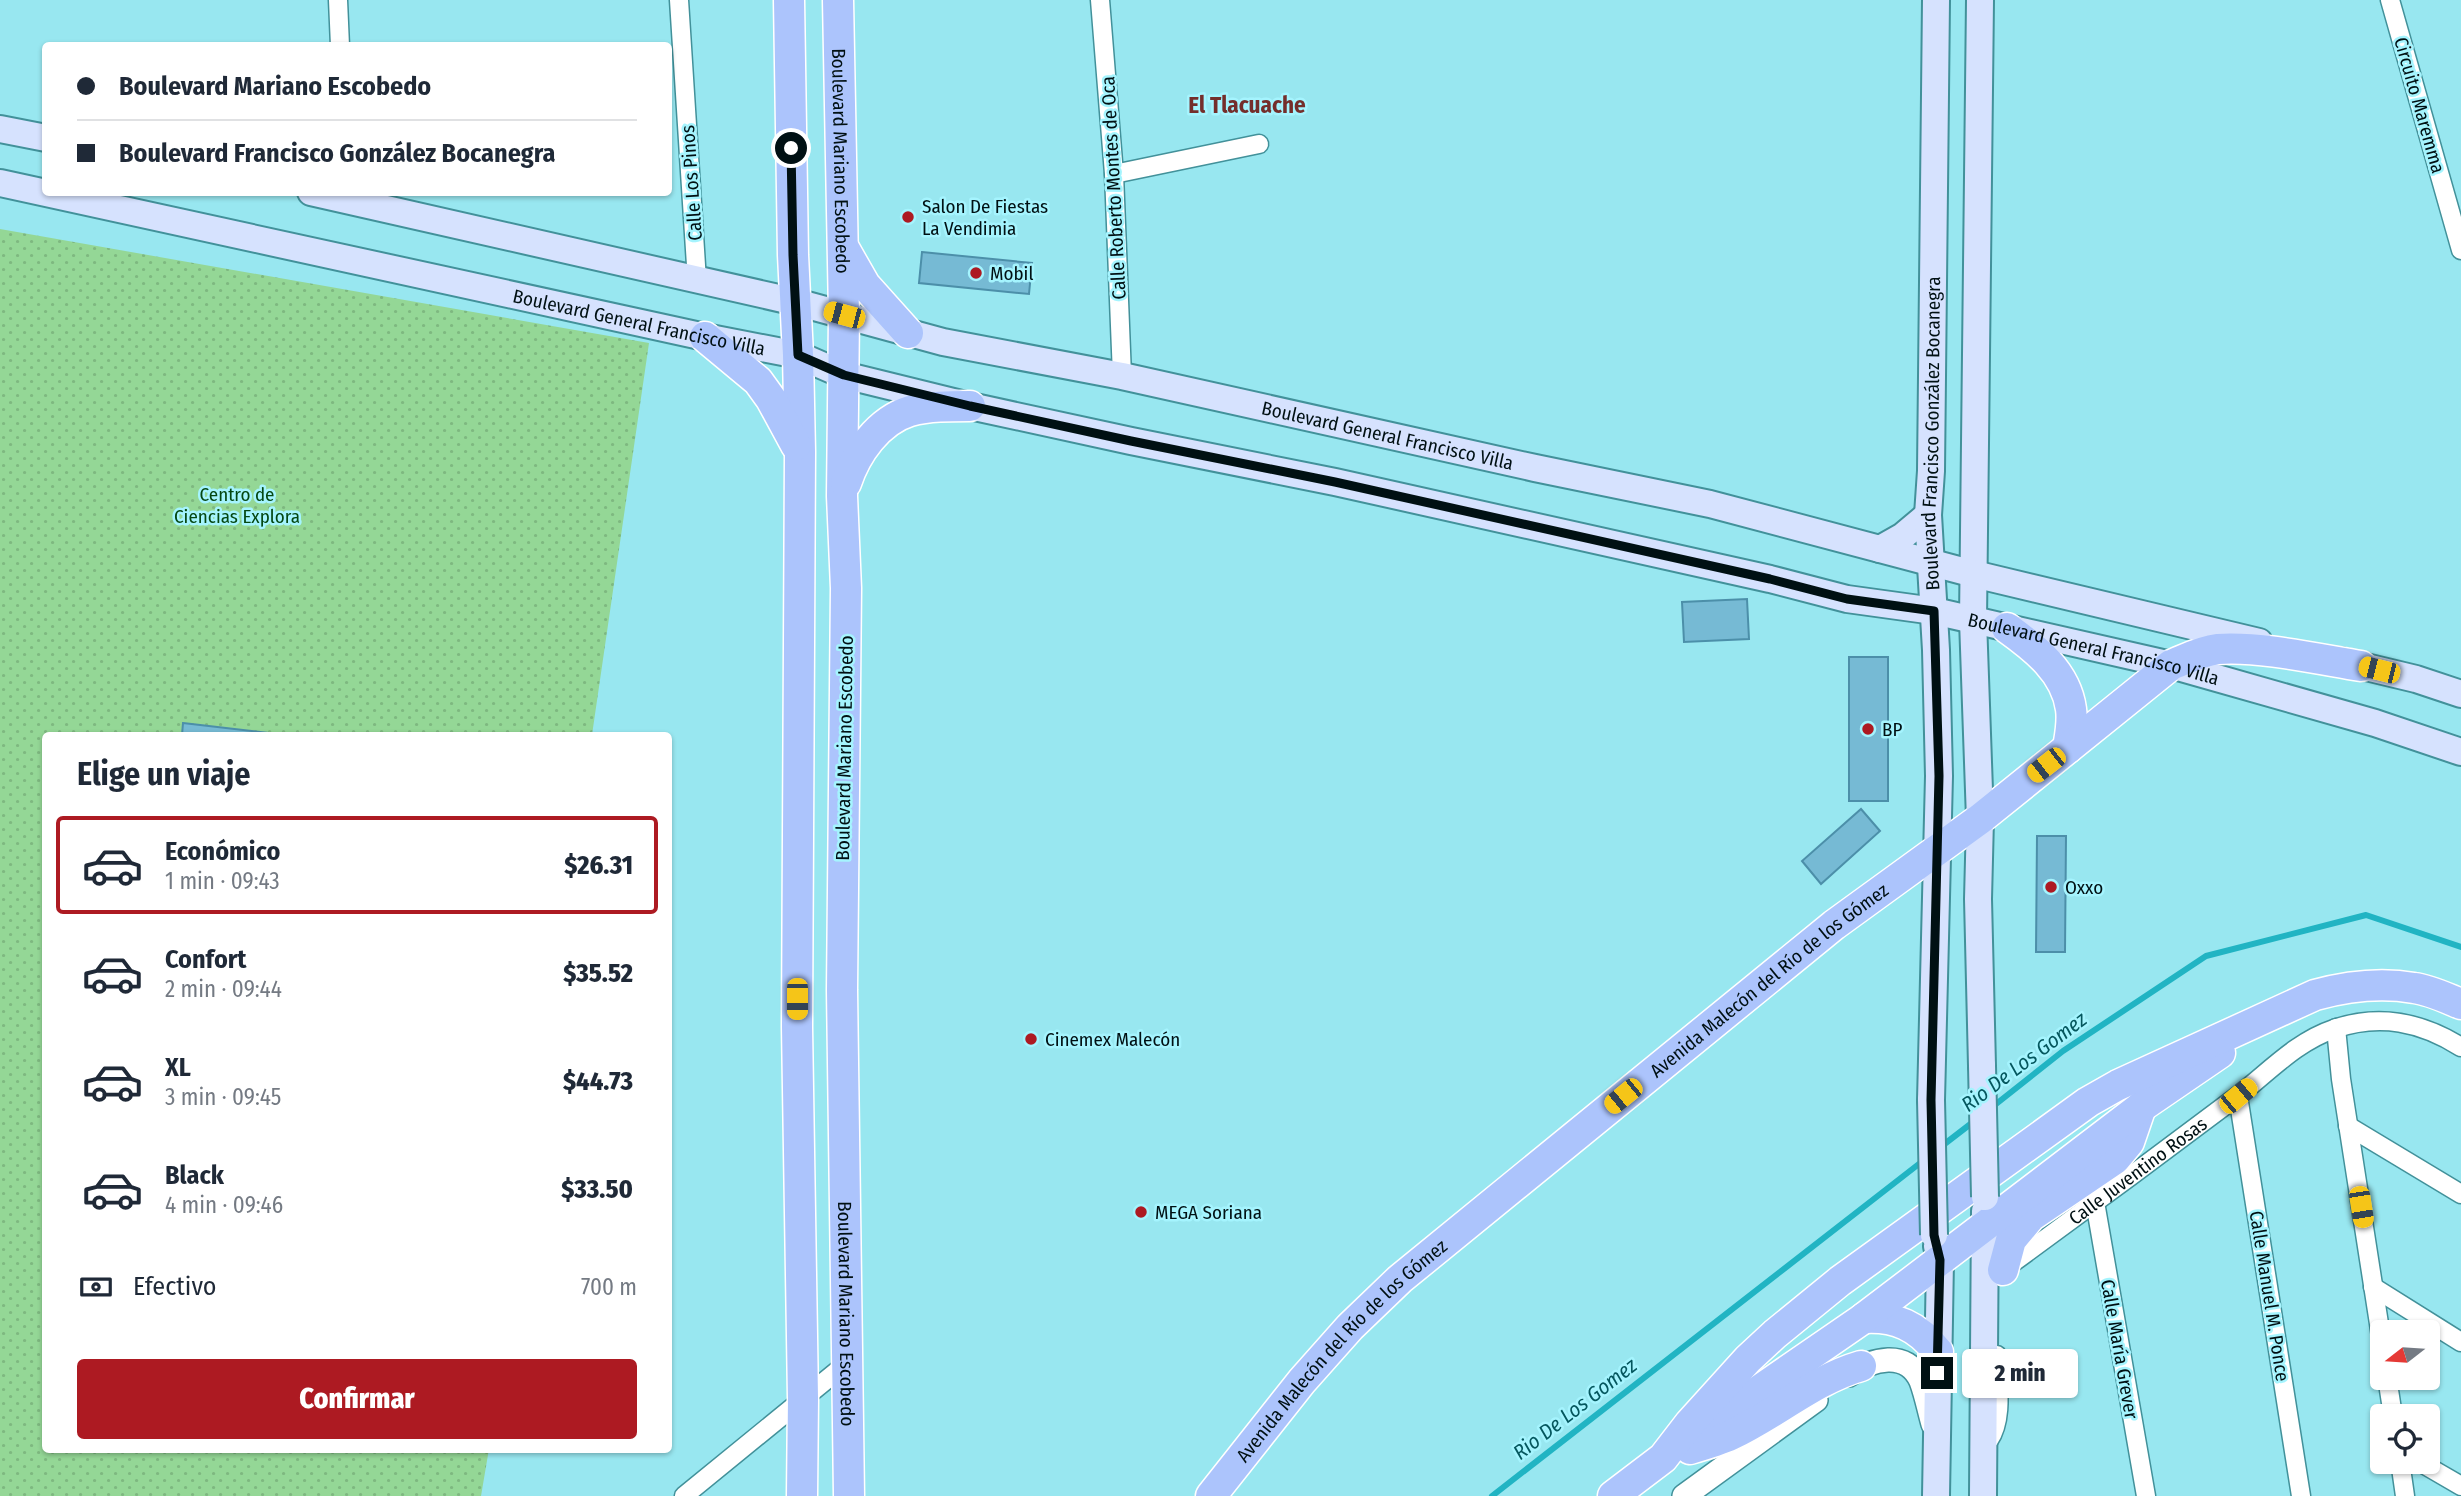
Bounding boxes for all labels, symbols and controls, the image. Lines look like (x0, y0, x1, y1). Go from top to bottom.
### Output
street label: Circuito Maremma (2389, 34, 2450, 176)
street label: Boulevard Mariano Escobedo (827, 48, 854, 274)
text: Boulevard Mariano Escobedo (119, 71, 431, 102)
street label: Calle Roberto Montes de Oca (1096, 76, 1131, 300)
district label: El Tlacuache (1188, 91, 1306, 119)
street label: Calle Los Pinos (676, 124, 707, 242)
route start (775, 132, 807, 164)
text: Boulevard Francisco González Bocanegra (119, 138, 555, 169)
place label: Salon De Fiestas La Vendimia (922, 195, 1048, 240)
marker: Salon De Fiestas La Vendimia (900, 209, 916, 225)
place label: Mobil (990, 262, 1033, 285)
marker: Mobil (968, 265, 984, 281)
street label: Boulevard Francisco González Bocanegra (1917, 276, 1945, 591)
street label: Boulevard General Francisco Villa (511, 284, 767, 360)
car (821, 299, 868, 331)
street label: Boulevard General Francisco Villa (1259, 396, 1516, 475)
park label: Centro de Ciencias Explora (174, 483, 300, 528)
street label: Boulevard General Francisco Villa (1966, 608, 2222, 690)
street label: Boulevard Mariano Escobedo (831, 635, 858, 861)
car (2357, 655, 2402, 685)
place label: BP (1882, 718, 1902, 741)
marker: BP (1860, 721, 1876, 737)
car (2023, 744, 2070, 786)
text: Elige un viaje (77, 755, 250, 793)
icon: car (81, 834, 144, 897)
text: Económico (165, 836, 280, 867)
text: $26.31 (564, 850, 633, 881)
text: 1 min · 09:43 (165, 867, 280, 895)
place label: Oxxo (2065, 876, 2103, 899)
street label: Avenida Malecón del Río de los Gómez (1645, 878, 1893, 1082)
marker: Oxxo (2043, 879, 2059, 895)
icon: car (81, 942, 144, 1005)
text: Confort (165, 944, 246, 975)
text: $35.52 (563, 958, 633, 989)
text: 2 min · 09:44 (165, 975, 282, 1003)
car (787, 978, 808, 1020)
water label: Rio De Los Gomez (1956, 1006, 2092, 1118)
place label: Cinemex Malecón (1045, 1028, 1180, 1051)
marker: Cinemex Malecón (1023, 1031, 1039, 1047)
icon: car (81, 1050, 144, 1113)
text: XL (165, 1052, 191, 1083)
text: $44.73 (563, 1066, 633, 1097)
car (2216, 1074, 2261, 1118)
car (1601, 1075, 1646, 1117)
text: 3 min · 09:45 (165, 1083, 281, 1111)
street label: Calle Juventino Rosas (2064, 1112, 2211, 1230)
icon: car (81, 1158, 144, 1221)
text: Black (165, 1160, 224, 1191)
text: $33.50 (561, 1174, 633, 1205)
car (2348, 1185, 2375, 1229)
text: 4 min · 09:46 (165, 1191, 283, 1219)
street label: Boulevard Mariano Escobedo (833, 1201, 859, 1427)
place label: MEGA Soriana (1155, 1201, 1262, 1224)
marker: MEGA Soriana (1133, 1204, 1149, 1220)
street label: Calle Manuel M. Ponce (2245, 1209, 2294, 1383)
street label: Avenida Malecón del Río de los Gómez (1231, 1234, 1452, 1467)
icon: cash (77, 1268, 115, 1306)
text: Efectivo (133, 1271, 217, 1302)
text: 700 m (581, 1273, 637, 1301)
street label: Calle María Grever (2096, 1278, 2143, 1421)
north arrow (2370, 1320, 2440, 1390)
map controls (2370, 1320, 2440, 1474)
callout: 2 min (1962, 1348, 2077, 1398)
water label: Rio De Los Gomez (1508, 1352, 1643, 1465)
route end (1921, 1357, 1953, 1389)
button: Confirmar (77, 1359, 637, 1439)
text: 2 min (1995, 1359, 2045, 1387)
button: locate (2370, 1404, 2440, 1474)

